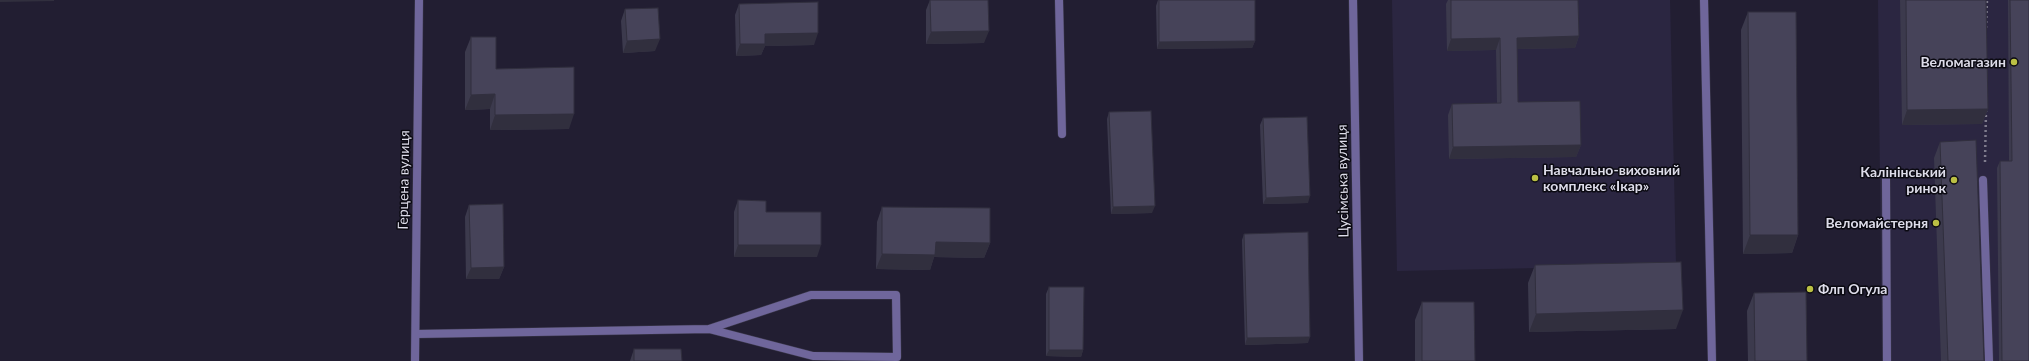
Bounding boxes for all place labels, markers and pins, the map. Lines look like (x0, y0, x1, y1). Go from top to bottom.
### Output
place label: Веломагазин (1920, 54, 2006, 70)
marker: Веломагазин (2009, 57, 2019, 67)
place label: Навчально-виховний комплекс «Ікар» (1543, 162, 1680, 194)
place label: Калінінський ринок (1860, 164, 1946, 196)
marker: Навчально-виховний комплекс «Ікар» (1530, 173, 1540, 183)
marker: Калінінський ринок (1949, 175, 1959, 185)
place label: Веломайстерня (1825, 215, 1928, 231)
marker: Веломайстерня (1931, 218, 1941, 228)
place label: Флп Огула (1818, 281, 1887, 297)
marker: Флп Огула (1805, 284, 1815, 294)

